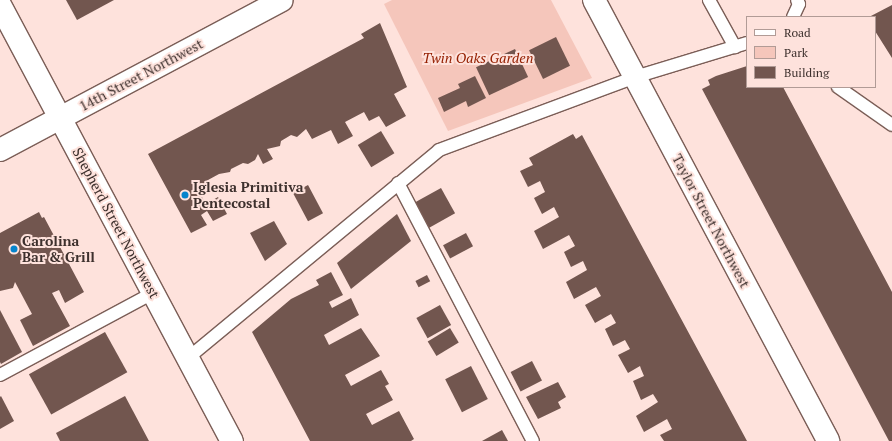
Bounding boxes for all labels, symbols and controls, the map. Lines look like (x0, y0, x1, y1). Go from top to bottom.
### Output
legend (746, 16, 876, 88)
text: Road (784, 25, 811, 40)
street label: 14th Street Northwest (76, 35, 206, 115)
text: Park (784, 45, 808, 60)
park label: Twin Oaks Garden (423, 50, 533, 66)
text: Building (784, 65, 829, 80)
street label: Shepherd Street Northwest (69, 145, 163, 301)
street label: Taylor Street Northwest (669, 151, 753, 291)
place label: Iglesia Primitiva Pentecostal (193, 179, 304, 212)
marker: Iglesia Primitiva Pentecostal (180, 190, 190, 200)
place label: Carolina Bar & Grill (22, 233, 95, 266)
marker: Carolina Bar & Grill (9, 244, 19, 254)

